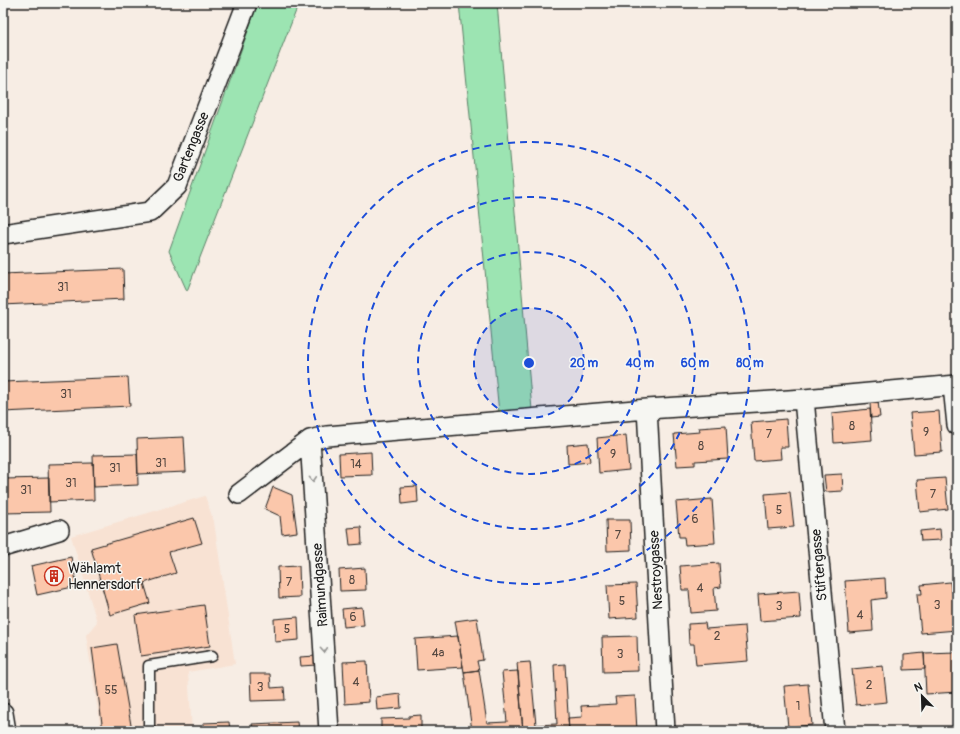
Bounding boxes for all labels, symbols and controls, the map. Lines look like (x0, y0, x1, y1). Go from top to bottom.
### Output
street label: Gartengasse (169, 109, 213, 184)
house number: 31 (57, 280, 69, 295)
centre of rings (522, 356, 536, 370)
text: 20 m (570, 356, 598, 371)
text: 40 m (625, 356, 655, 371)
text: 60 m (681, 356, 710, 371)
text: 80 m (736, 356, 764, 371)
house number: 31 (60, 387, 72, 402)
house number: 8 (849, 419, 855, 434)
house number: 9 (923, 425, 929, 440)
house number: 7 (766, 427, 773, 442)
house number: 8 (698, 439, 704, 454)
house number: 9 (610, 447, 616, 462)
house number: 31 (155, 456, 167, 471)
house number: 14 (350, 457, 362, 472)
house number: 31 (109, 461, 121, 476)
house number: 31 (65, 476, 77, 491)
one-way arrow (308, 476, 317, 482)
house number: 31 (20, 483, 32, 498)
house number: 7 (930, 487, 937, 502)
house number: 5 (776, 503, 782, 518)
house number: 6 (692, 512, 699, 527)
house number: 7 (615, 528, 622, 543)
street label: Stiftergasse (807, 528, 831, 602)
street label: Nestroygasse (645, 530, 667, 610)
street label: Raimundgasse (309, 542, 331, 627)
place label: Wählamt Hennersdorf (68, 560, 142, 593)
building icon: Wählamt Hennersdorf (43, 565, 65, 587)
house number: 8 (349, 573, 355, 588)
house number: 7 (286, 575, 293, 590)
house number: 4 (697, 581, 704, 596)
house number: 5 (619, 594, 625, 609)
house number: 3 (934, 598, 941, 613)
house number: 3 (776, 599, 783, 614)
house number: 4 (857, 608, 864, 623)
house number: 6 (350, 610, 357, 625)
house number: 5 (284, 622, 290, 637)
house number: 2 (714, 629, 721, 644)
house number: 4a (432, 646, 445, 661)
one-way arrow (319, 647, 328, 653)
house number: 3 (617, 647, 624, 662)
house number: 4 (353, 675, 360, 690)
north arrow (902, 676, 942, 716)
house number: 2 (866, 678, 873, 693)
house number: 3 (257, 680, 264, 695)
text: N (912, 680, 925, 695)
house number: 55 (104, 683, 118, 698)
house number: 1 (796, 699, 800, 714)

